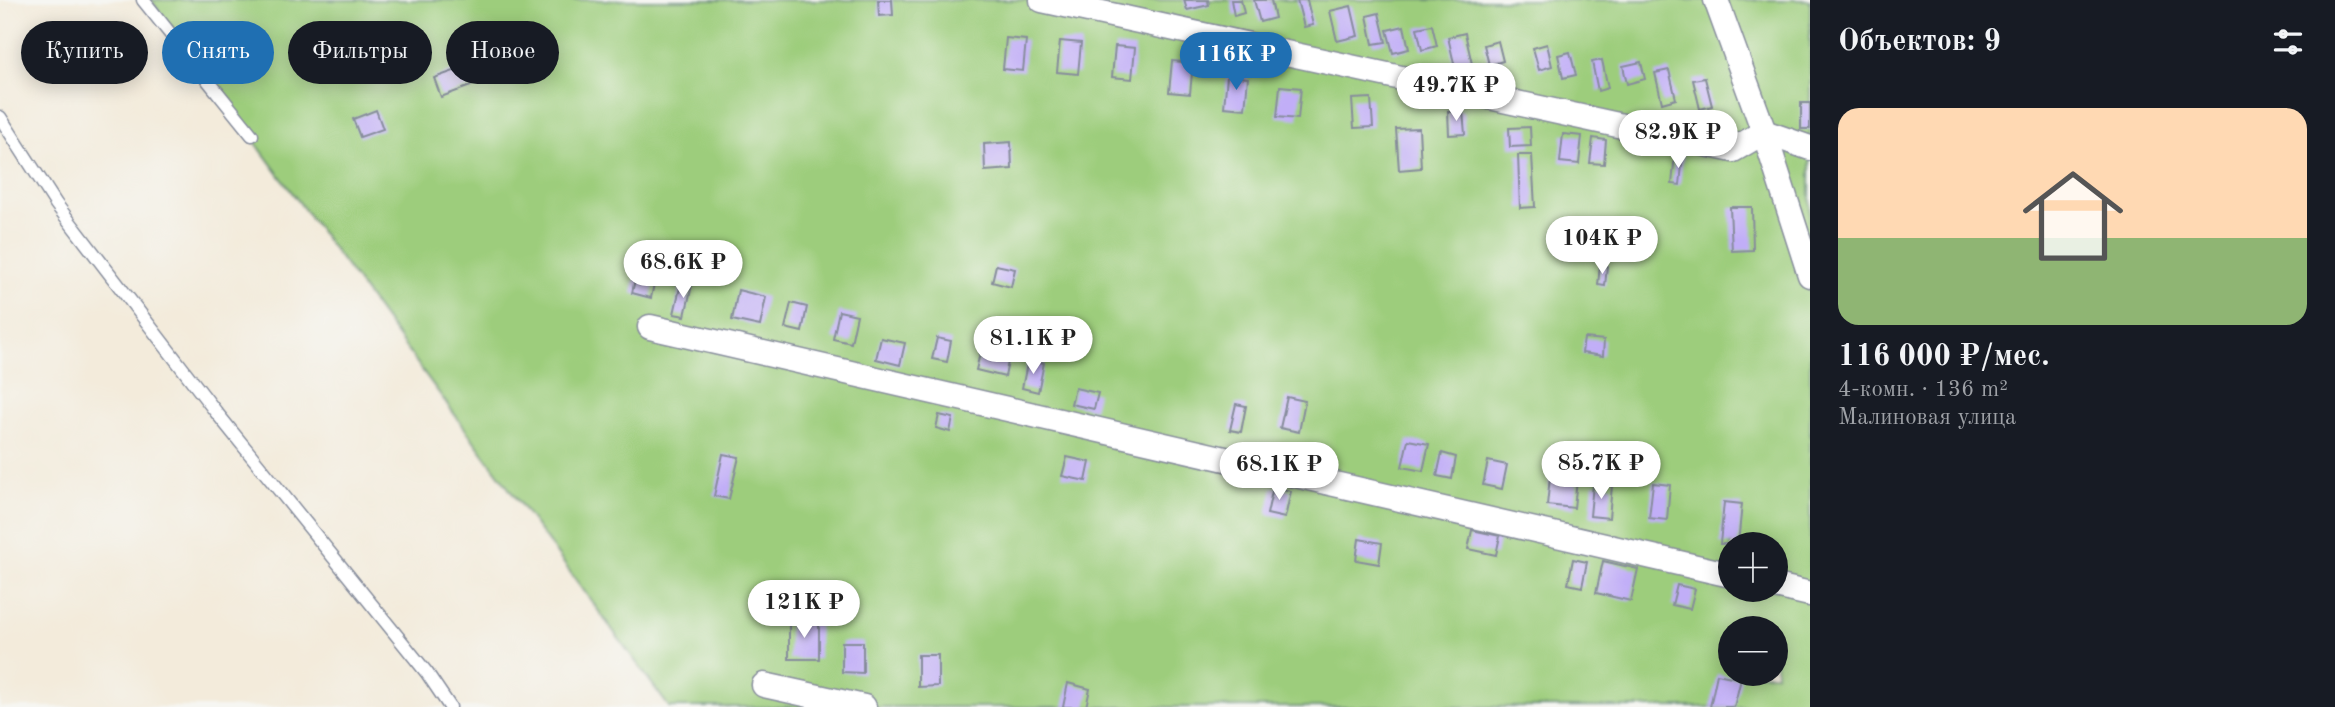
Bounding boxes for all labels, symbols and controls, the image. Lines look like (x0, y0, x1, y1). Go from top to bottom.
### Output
chip: Купить (21, 21, 148, 84)
chip: Снять (162, 21, 274, 84)
chip: Фильтры (288, 21, 432, 84)
chip: Новое (446, 21, 559, 84)
icon: filters (2269, 23, 2307, 61)
text: Объектов: 9 (1838, 27, 2001, 57)
pin: 116K ₽ (1179, 32, 1293, 92)
text: 116K ₽ (1196, 43, 1276, 66)
pin: 49.7K ₽ (1391, 64, 1521, 123)
text: 49.7K ₽ (1413, 74, 1499, 97)
pin: 82.9K ₽ (1613, 110, 1743, 170)
text: 82.9K ₽ (1635, 121, 1721, 144)
icon: home (2010, 153, 2136, 279)
pin: 104K ₽ (1545, 216, 1659, 276)
text: 104K ₽ (1562, 227, 1642, 250)
pin: 68.6K ₽ (618, 240, 748, 300)
text: 68.6K ₽ (640, 251, 726, 274)
pin: 81.1K ₽ (968, 316, 1098, 376)
text: 81.1K ₽ (990, 327, 1076, 350)
text: 116 000 ₽/мес. (1838, 342, 2050, 372)
text: 4-комн. · 136 m² (1838, 378, 2008, 401)
text: Малиновая улица (1838, 406, 2016, 429)
pin: 68.1K ₽ (1214, 442, 1344, 502)
pin: 85.7K ₽ (1536, 442, 1666, 501)
text: 85.7K ₽ (1558, 452, 1644, 475)
text: 68.1K ₽ (1236, 453, 1322, 476)
map controls (1718, 532, 1788, 686)
button: + (1718, 532, 1788, 602)
pin: 121K ₽ (747, 580, 861, 640)
text: 121K ₽ (764, 591, 844, 614)
button: − (1718, 616, 1788, 686)

